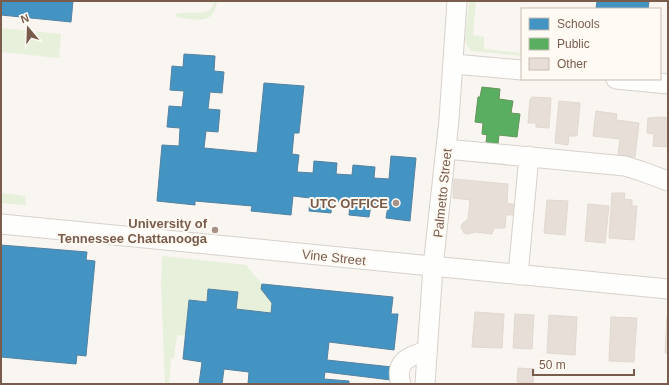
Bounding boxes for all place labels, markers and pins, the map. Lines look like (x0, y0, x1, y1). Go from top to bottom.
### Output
place label: UTC OFFICE (310, 196, 388, 211)
marker: UTC OFFICE (391, 198, 401, 208)
place label: University of Tennessee Chattanooga (58, 216, 208, 246)
marker: University of Tennessee Chattanooga (210, 225, 220, 235)

